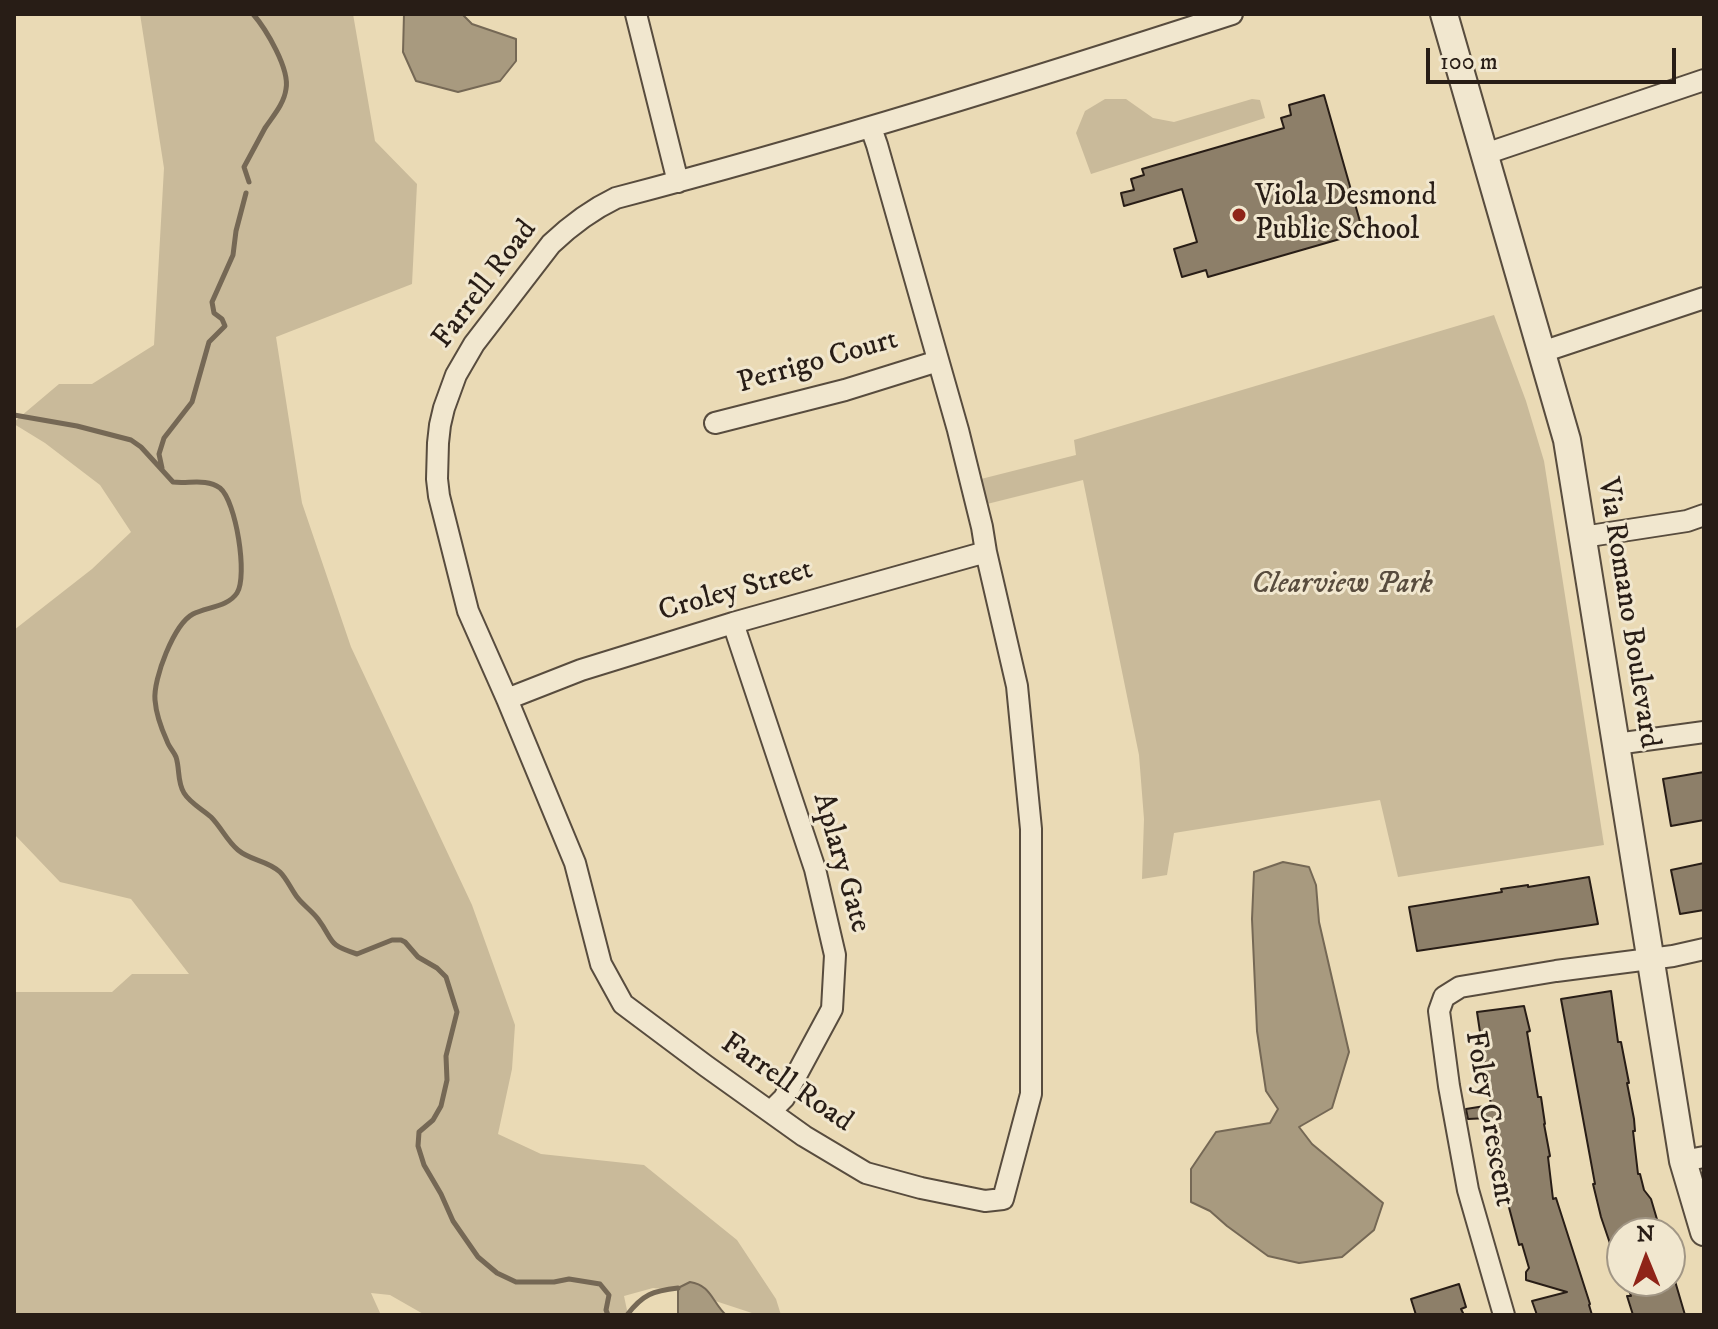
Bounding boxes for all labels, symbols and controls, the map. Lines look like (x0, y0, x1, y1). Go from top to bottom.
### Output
scale bar (1430, 32, 1680, 82)
text: 100 m (1440, 47, 1498, 77)
place label: Viola Desmond Public School (1255, 180, 1437, 250)
marker: Viola Desmond Public School (1230, 206, 1248, 224)
street label: Farrell Road (426, 214, 546, 356)
street label: Perrigo Court (734, 323, 902, 403)
street label: Via Romano Boulevard (1588, 475, 1666, 751)
street label: Croley Street (655, 553, 817, 631)
park label: Clearview Park (1251, 568, 1433, 604)
street label: Aplary Gate (803, 789, 877, 937)
street label: Farrell Road (713, 1027, 859, 1141)
street label: Foley Crescent (1455, 1028, 1521, 1210)
north arrow (1606, 1217, 1686, 1297)
text: N (1636, 1221, 1655, 1248)

